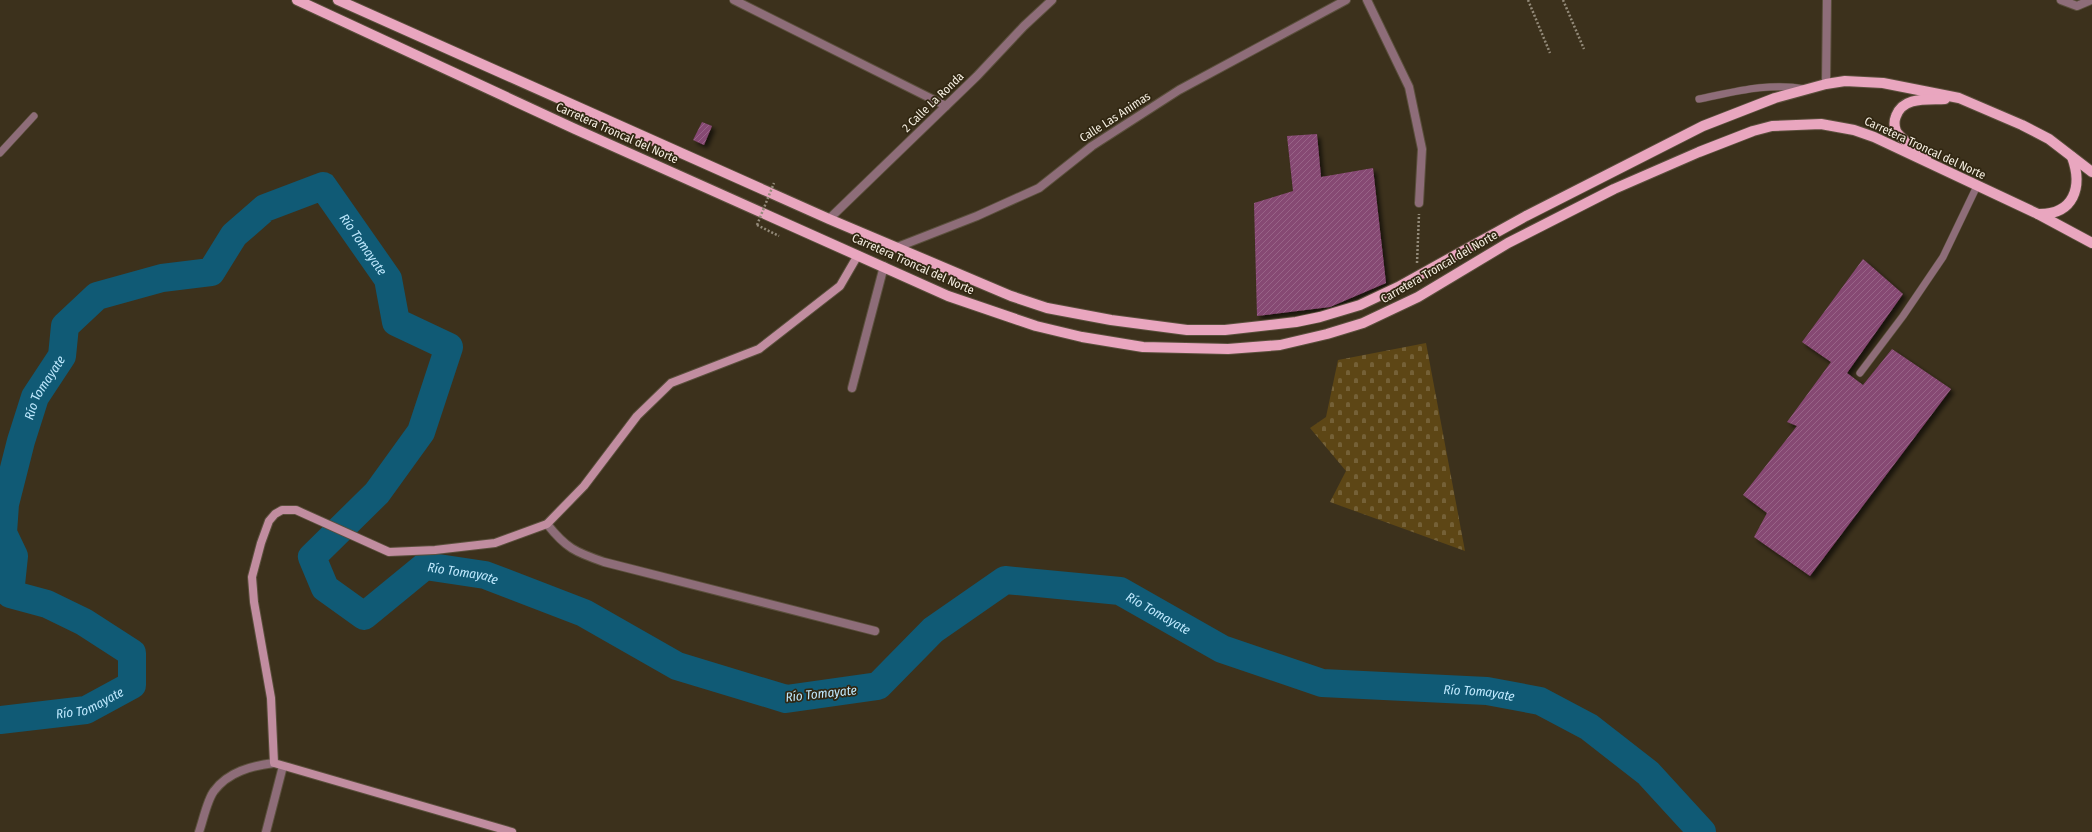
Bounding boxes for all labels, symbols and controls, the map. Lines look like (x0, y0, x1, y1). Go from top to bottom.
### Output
street label: 2 Calle La Ronda (899, 69, 967, 135)
street label: Calle Las Animas (1077, 89, 1153, 145)
street label: Carretera Troncal del Norte (554, 100, 680, 166)
street label: Carretera Troncal del Norte (1862, 114, 1988, 182)
water label: Río Tomayate (337, 211, 390, 278)
street label: Carretera Troncal del Norte (1378, 228, 1500, 306)
street label: Carretera Troncal del Norte (850, 231, 976, 297)
water label: Río Tomayate (21, 353, 68, 422)
water label: Río Tomayate (427, 560, 500, 587)
water label: Río Tomayate (1124, 589, 1193, 638)
water label: Río Tomayate (785, 682, 857, 705)
water label: Río Tomayate (1443, 682, 1516, 704)
water label: Río Tomayate (55, 684, 126, 721)

